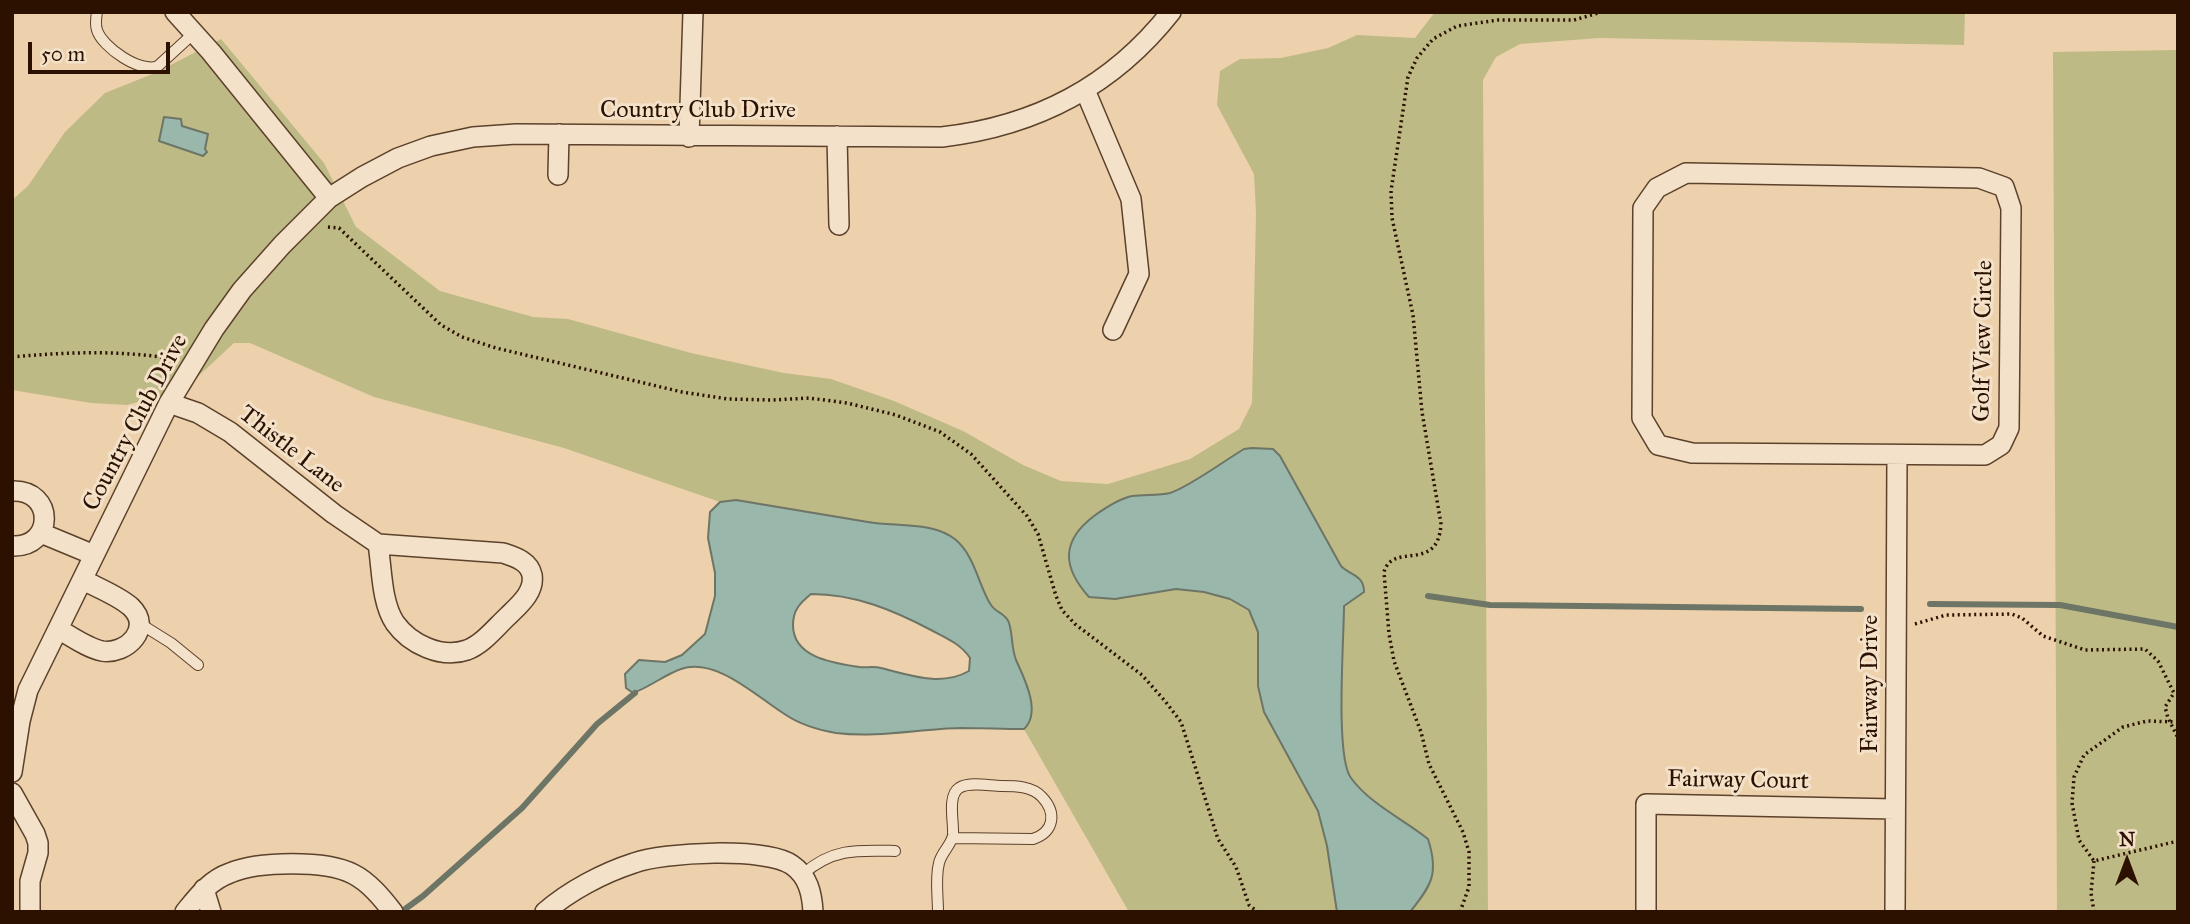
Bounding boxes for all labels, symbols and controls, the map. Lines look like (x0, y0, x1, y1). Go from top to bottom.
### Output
scale bar (32, 28, 173, 72)
text: 50 m (41, 41, 85, 67)
street label: Country Club Drive (600, 97, 796, 125)
street label: Golf View Circle (1968, 260, 2000, 422)
street label: Country Club Drive (77, 330, 195, 516)
street label: Thistle Lane (232, 400, 350, 500)
street label: Fairway Drive (1857, 615, 1885, 753)
street label: Fairway Court (1667, 765, 1809, 797)
north arrow (2092, 826, 2162, 896)
text: N (2119, 828, 2135, 851)

